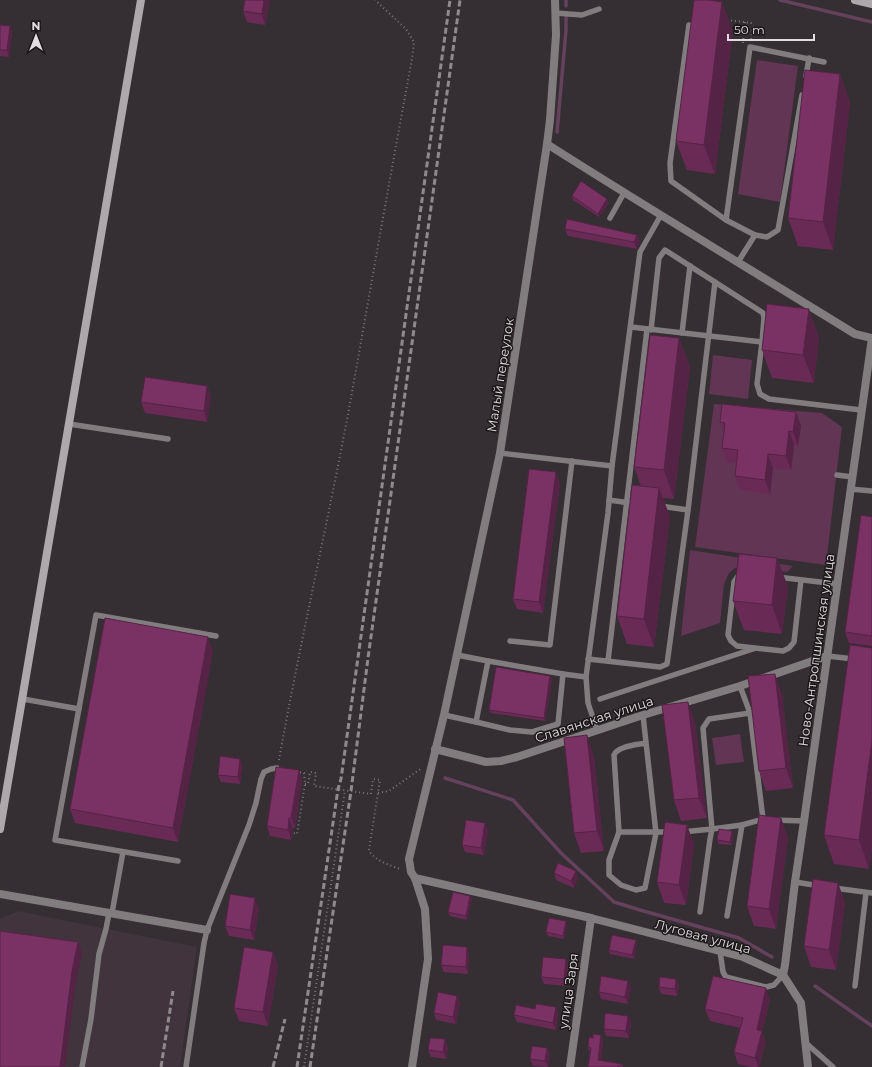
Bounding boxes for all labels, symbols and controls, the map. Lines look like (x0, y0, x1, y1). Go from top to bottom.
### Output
north arrow (16, 16, 56, 56)
scale bar (728, 16, 814, 42)
text: N (32, 19, 40, 33)
text: 50 m (734, 22, 765, 37)
street label: Малый переулок (483, 316, 517, 433)
street label: Ново-Антропшинская улица (795, 553, 837, 747)
street label: Славянская улица (533, 692, 655, 746)
street label: Луговая улица (653, 915, 753, 957)
street label: улица Заря (555, 952, 581, 1031)

